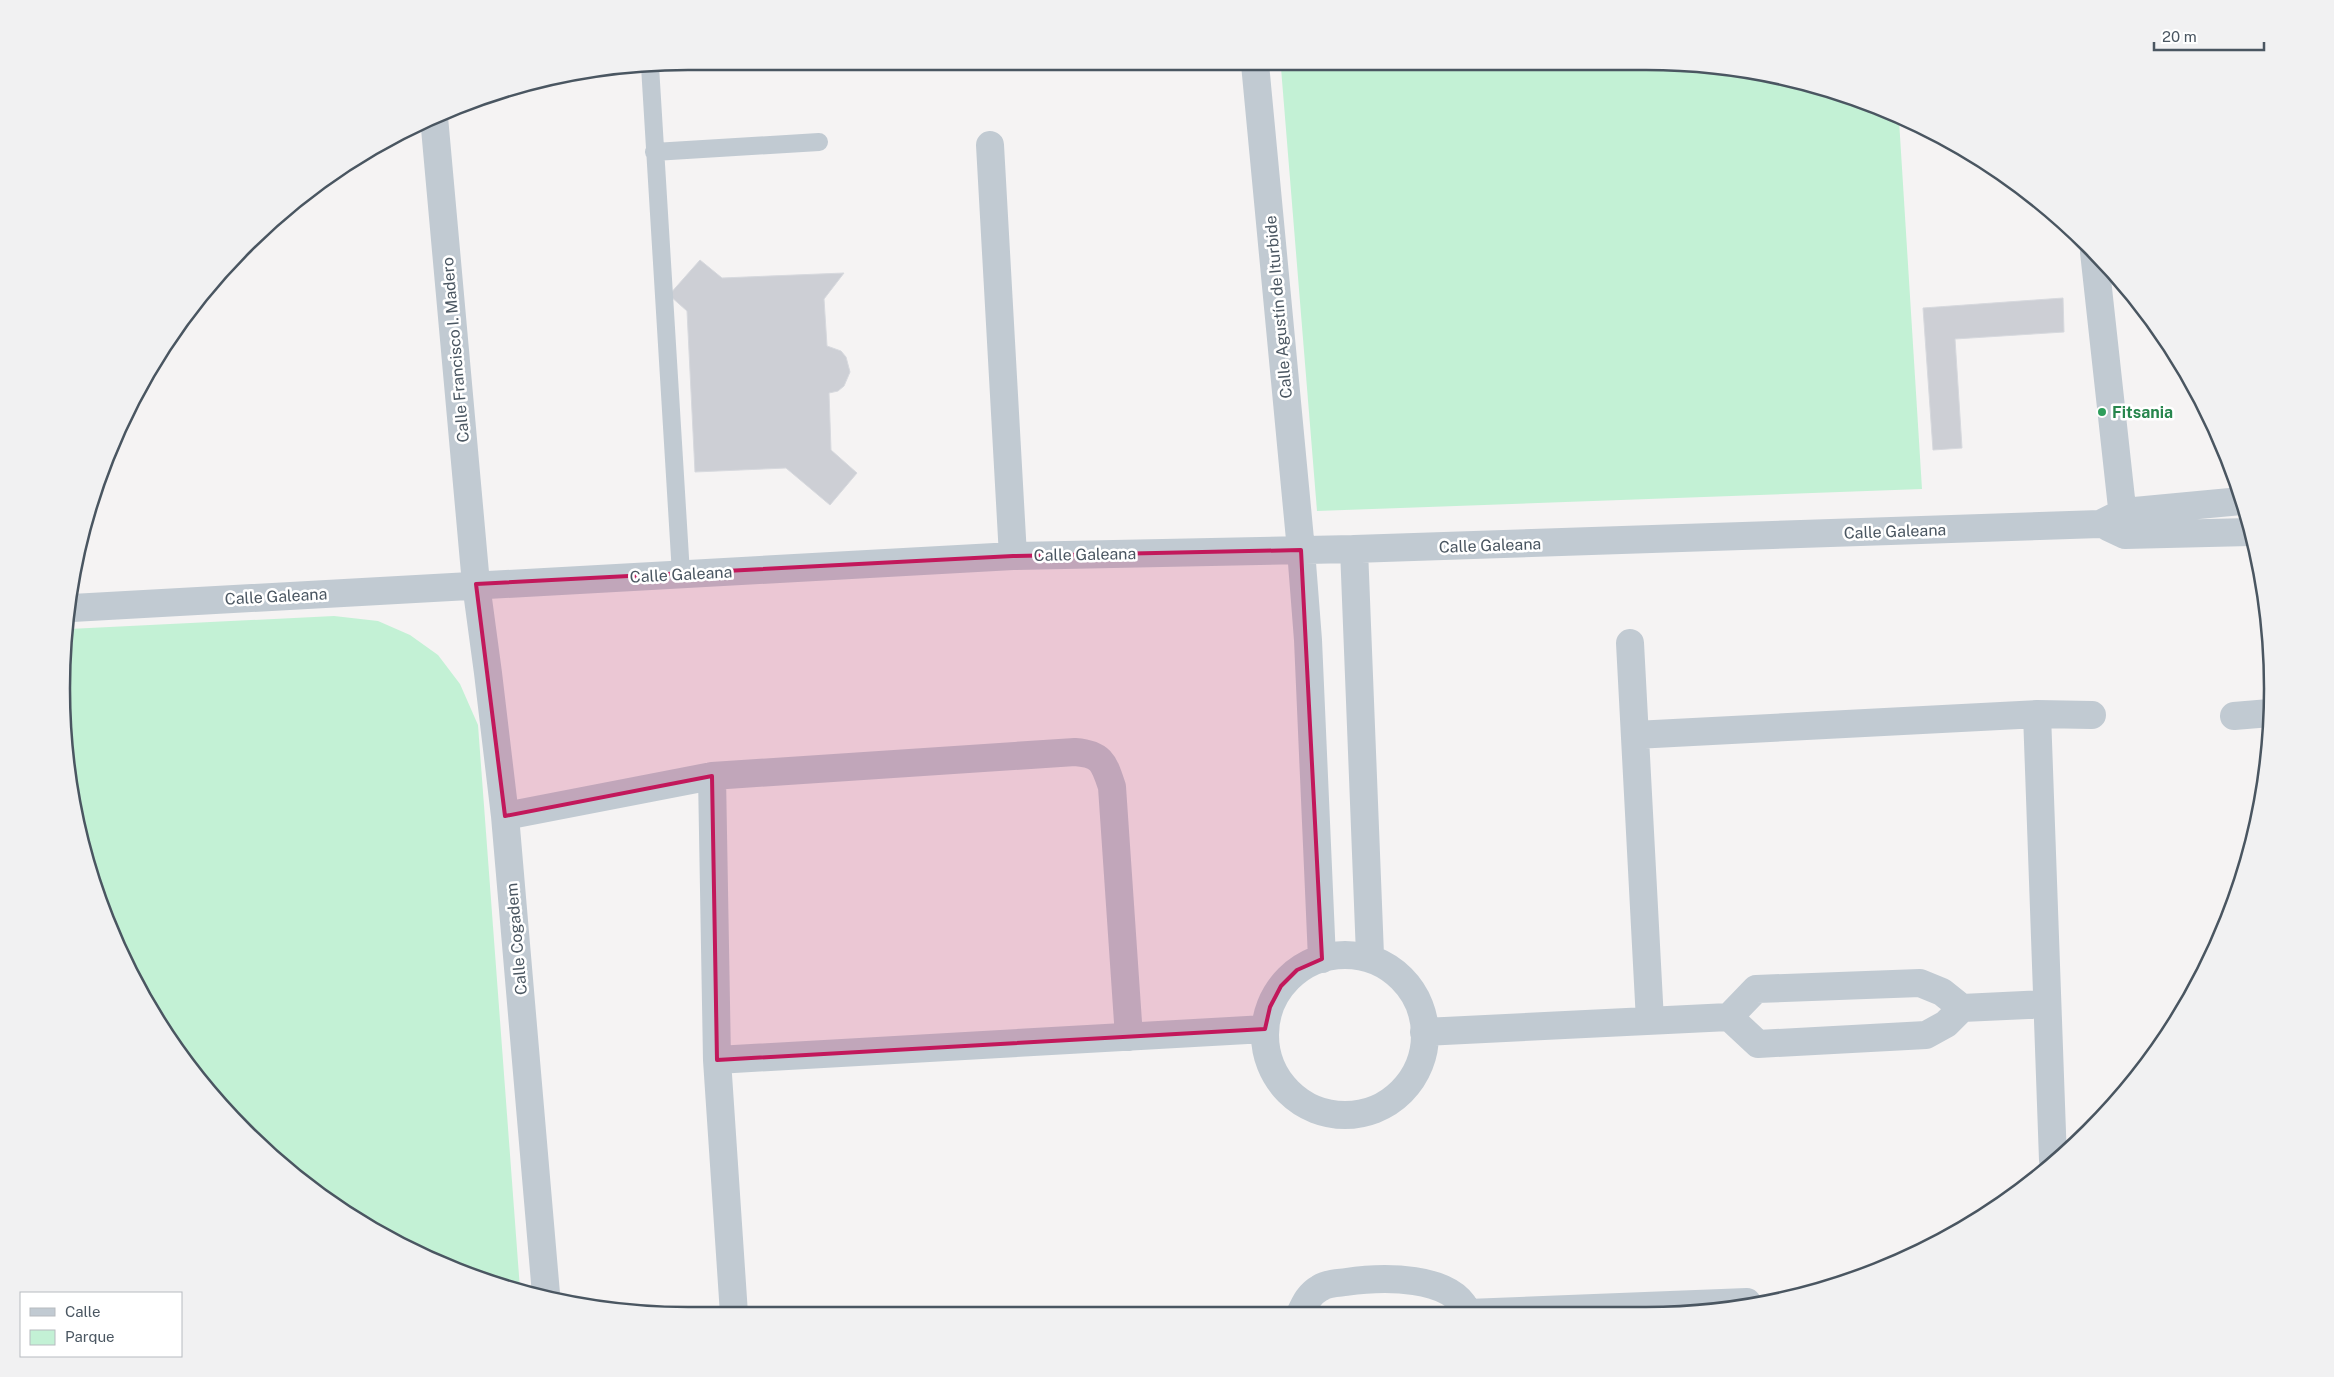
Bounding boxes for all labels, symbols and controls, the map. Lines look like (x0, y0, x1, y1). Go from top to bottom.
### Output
scale bar (2154, 20, 2264, 52)
text: 20 m (2162, 28, 2197, 45)
street label: Calle Agustín de Iturbide (1261, 215, 1296, 399)
street label: Calle Francisco I. Madero (438, 256, 473, 443)
place label: Fitsania (2112, 403, 2173, 422)
marker: Fitsania (2096, 406, 2108, 418)
street label: Calle Galeana (1843, 520, 1947, 543)
street label: Calle Galeana (1438, 534, 1542, 557)
street label: Calle Galeana (1034, 544, 1136, 565)
street label: Calle Galeana (629, 562, 733, 587)
street label: Calle Galeana (224, 584, 328, 609)
street label: Calle Cogadem (502, 882, 531, 996)
legend (20, 1292, 182, 1357)
text: Calle (65, 1303, 101, 1320)
text: Parque (65, 1328, 115, 1345)

